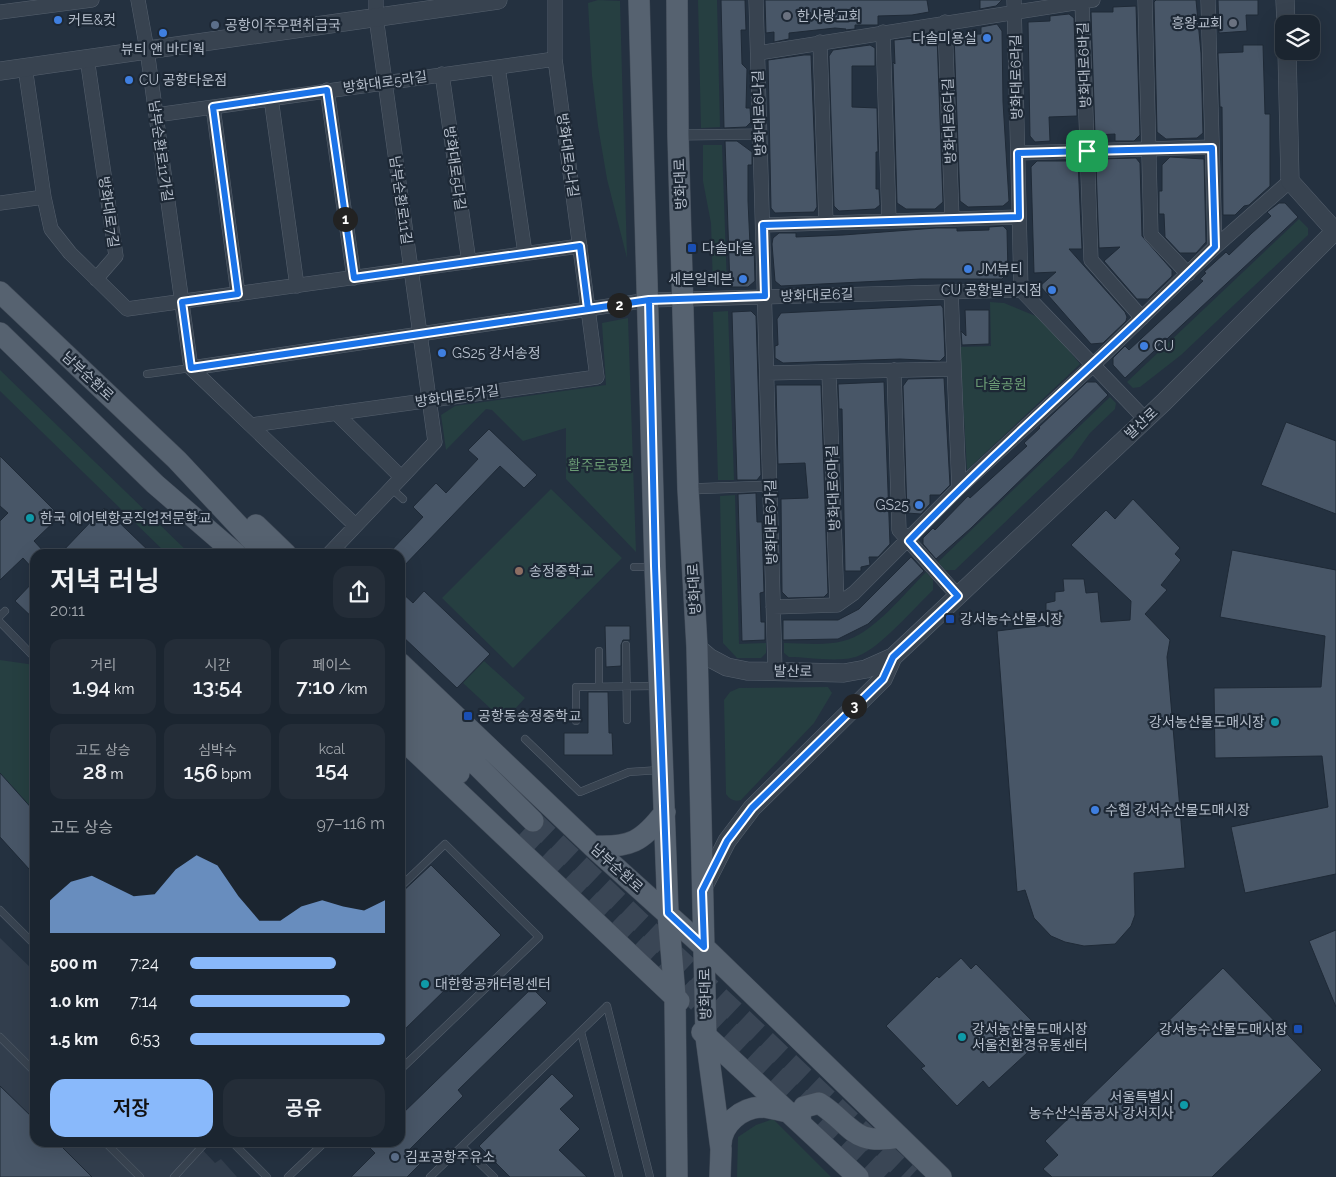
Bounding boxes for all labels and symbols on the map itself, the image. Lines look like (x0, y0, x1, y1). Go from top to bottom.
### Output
place label: 한사랑교회 (797, 8, 861, 24)
marker: 한사랑교회 (781, 10, 793, 22)
place label: 커트&컷 (68, 12, 116, 28)
marker: 커트&컷 (52, 14, 64, 26)
place label: 흥왕교회 (1171, 15, 1223, 31)
place label: 공항이주우편취급국 (225, 17, 341, 33)
marker: 흥왕교회 (1227, 17, 1239, 29)
marker: 공항이주우편취급국 (209, 19, 221, 31)
street label: 방화대로6바길 (1075, 22, 1093, 108)
marker: 뷰티 앤 바디웍 (157, 27, 169, 39)
place label: 다솔미용실 (913, 30, 977, 46)
marker: 다솔미용실 (981, 32, 993, 44)
street label: 방화대로6라길 (1007, 34, 1025, 120)
place label: 뷰티 앤 바디웍 (121, 41, 205, 57)
street label: 방화대로5라길 (342, 68, 428, 96)
street label: 방화대로6나길 (750, 70, 768, 156)
place label: CU 공항타운점 (139, 72, 227, 88)
marker: CU 공항타운점 (123, 74, 135, 86)
street label: 방화대로6다길 (940, 78, 958, 164)
street label: 남부순환로11가길 (146, 99, 176, 203)
street label: 방화대로5나길 (554, 112, 582, 198)
street label: 방화대로5다길 (441, 125, 469, 211)
pin (1066, 130, 1108, 172)
street label: 남부순환로11길 (387, 155, 415, 245)
street label: 방화대로 (671, 158, 689, 210)
street label: 방화대로7길 (96, 175, 122, 249)
pin: 1 (332, 206, 358, 232)
place label: 다솔마을 (702, 240, 754, 256)
marker: 다솔마을 (686, 242, 698, 254)
place label: JM뷰티 (978, 261, 1023, 277)
marker: JM뷰티 (962, 263, 974, 275)
place label: 세븐일레븐 (669, 271, 733, 287)
marker: 세븐일레븐 (737, 273, 749, 285)
place label: CU 공항빌리지점 (941, 282, 1042, 298)
marker: CU 공항빌리지점 (1046, 284, 1058, 296)
street label: 방화대로6길 (780, 286, 854, 304)
pin: 2 (606, 292, 632, 318)
place label: CU (1154, 338, 1174, 354)
marker: CU (1138, 340, 1150, 352)
place label: GS25 강서송정 (452, 345, 541, 361)
marker: GS25 강서송정 (436, 347, 448, 359)
street label: 남부순환로 (59, 348, 117, 404)
park label: 다솔공원 (975, 376, 1027, 392)
street label: 방화대로5가길 (414, 382, 500, 410)
street label: 발산로 (1121, 404, 1161, 442)
street label: 방화대로6마길 (824, 445, 842, 531)
park label: 활주로공원 (568, 457, 632, 473)
street label: 방화대로6가길 (762, 479, 780, 565)
place label: GS25 (876, 497, 909, 513)
marker: GS25 (913, 499, 925, 511)
place label: 한국 에어텍항공직업전문학교 (40, 510, 211, 526)
marker: 한국 에어텍항공직업전문학교 (24, 512, 36, 524)
place label: 송정중학교 (529, 563, 594, 579)
street label: 방화대로 (685, 563, 703, 615)
marker: 송정중학교 (513, 565, 525, 577)
place label: 강서농수산물시장 (960, 611, 1063, 627)
marker: 강서농수산물시장 (944, 613, 956, 625)
street label: 발산로 (774, 663, 813, 679)
pin: 3 (842, 694, 866, 718)
place label: 공항동송정중학교 (478, 708, 581, 724)
marker: 공항동송정중학교 (462, 710, 474, 722)
place label: 강서농산물도매시장 (1149, 714, 1265, 730)
marker: 강서농산물도매시장 (1269, 716, 1281, 728)
place label: 수협 강서수산물도매시장 (1105, 802, 1250, 818)
marker: 수협 강서수산물도매시장 (1089, 804, 1101, 816)
street label: 남부순환로 (588, 841, 646, 896)
street label: 방화대로 (697, 968, 713, 1020)
place label: 대한항공캐터링센터 (435, 976, 551, 992)
marker: 대한항공캐터링센터 (419, 978, 431, 990)
place label: 강서농산물도매시장 서울친환경유통센터 (972, 1021, 1088, 1053)
place label: 강서농수산물도매시장 (1159, 1021, 1288, 1037)
marker: 강서농수산물도매시장 (1292, 1023, 1304, 1035)
marker: 강서농산물도매시장 서울친환경유통센터 (956, 1031, 968, 1043)
place label: 서울특별시 농수산식품공사 강서지사 (1029, 1089, 1174, 1121)
marker: 서울특별시 농수산식품공사 강서지사 (1178, 1099, 1190, 1111)
place label: 김포공항주유소 (405, 1149, 495, 1165)
marker: 김포공항주유소 (389, 1151, 401, 1163)

